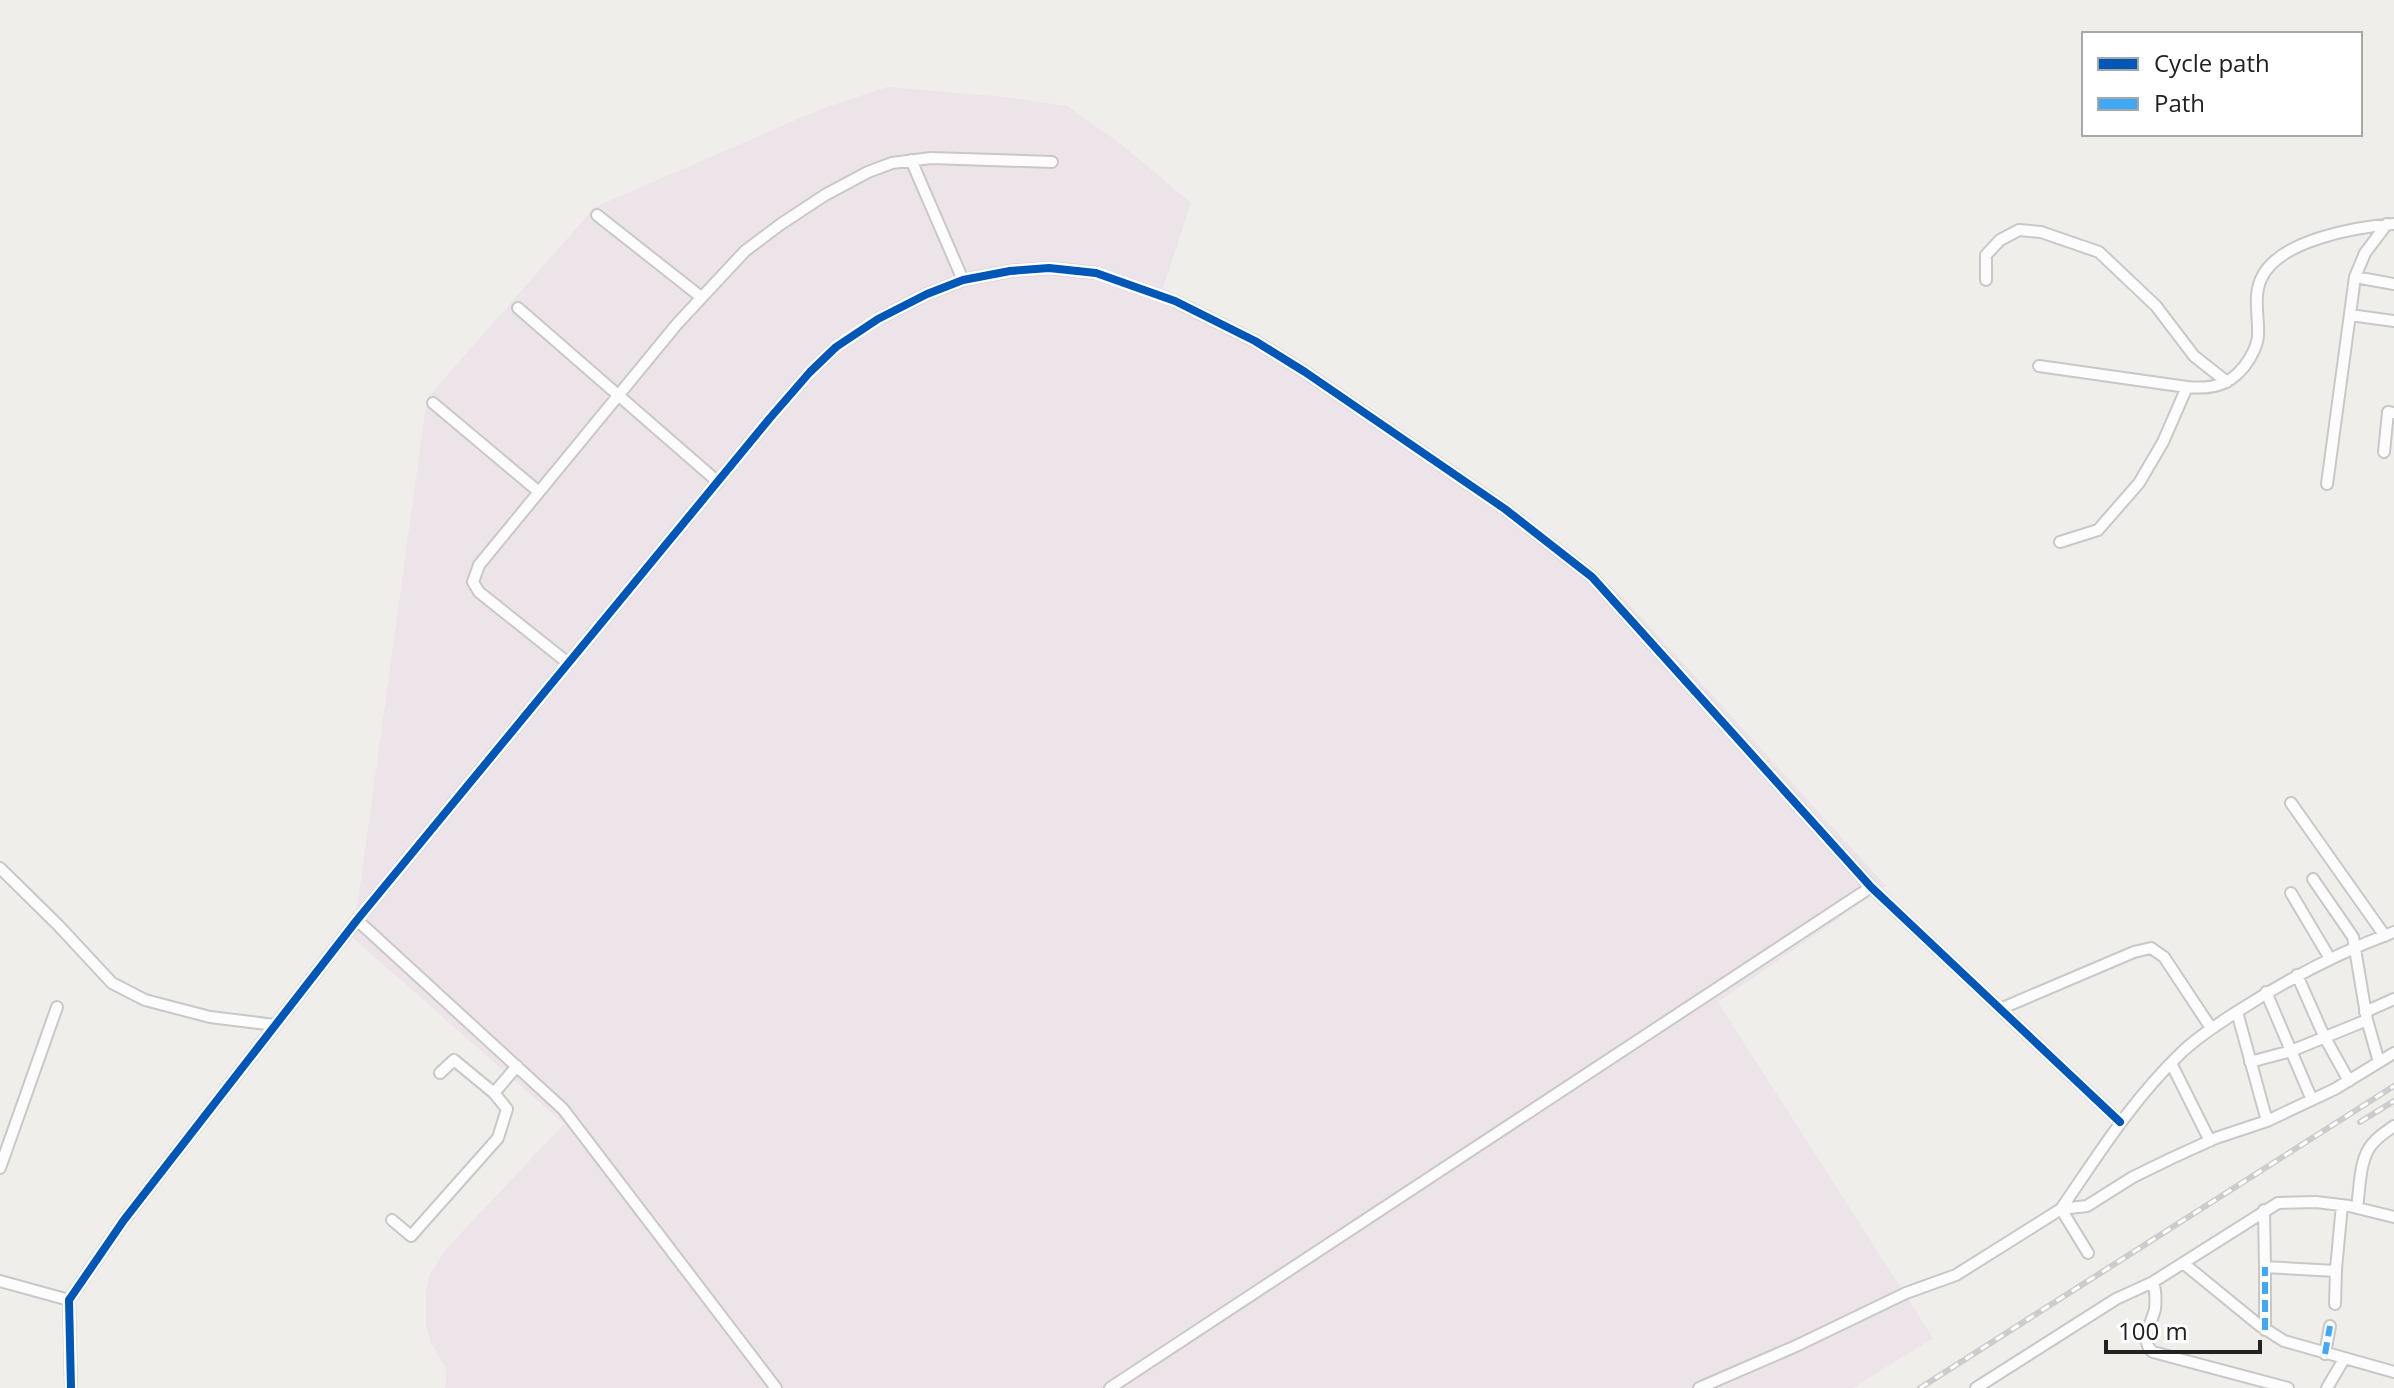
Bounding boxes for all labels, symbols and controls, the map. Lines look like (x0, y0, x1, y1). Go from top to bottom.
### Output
legend (2082, 32, 2362, 136)
text: Cycle path (2154, 46, 2270, 79)
text: Path (2154, 86, 2205, 119)
scale bar (2106, 1304, 2260, 1354)
text: 100 m (2118, 1314, 2188, 1347)

